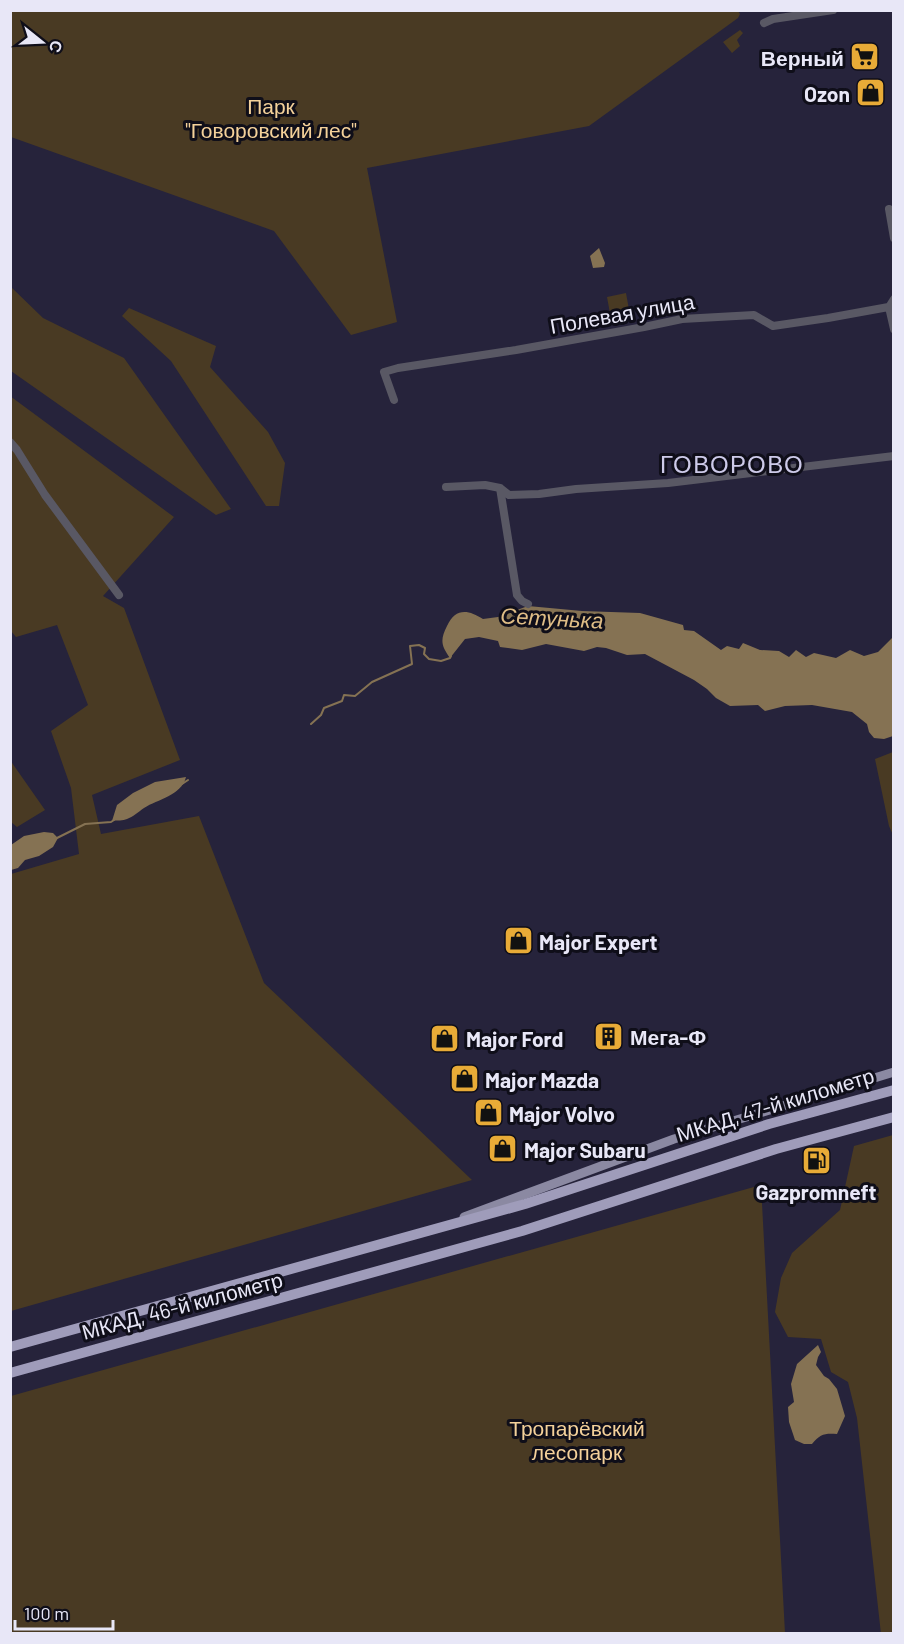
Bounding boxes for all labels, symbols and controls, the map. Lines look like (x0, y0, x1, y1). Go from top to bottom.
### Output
north arrow (12, 12, 72, 72)
text: С (46, 38, 68, 56)
supermarket icon: Верный (849, 41, 881, 73)
place label: Верный (761, 45, 844, 70)
shop icon: Ozon (855, 77, 887, 109)
place label: Ozon (804, 81, 850, 106)
park label: Парк "Говоровский лес" (185, 93, 357, 142)
street label: Полевая улица (548, 288, 696, 338)
district label: ГОВОРОВО (660, 449, 804, 478)
water label: Сетунька (500, 601, 604, 634)
shop icon: Major Expert (502, 925, 534, 957)
place label: Major Expert (539, 929, 657, 954)
building icon: Мега-Ф (593, 1020, 625, 1052)
shop icon: Major Ford (429, 1022, 461, 1054)
place label: Мега-Ф (630, 1024, 706, 1049)
place label: Major Ford (466, 1026, 563, 1051)
street label: МКАД, 47-й километр (673, 1062, 877, 1146)
shop icon: Major Mazda (448, 1063, 480, 1095)
place label: Major Mazda (485, 1067, 599, 1092)
shop icon: Major Volvo (472, 1097, 504, 1129)
place label: Major Volvo (509, 1101, 615, 1126)
shop icon: Major Subaru (487, 1133, 519, 1165)
place label: Major Subaru (524, 1137, 646, 1162)
fuel station icon: Gazpromneft (800, 1144, 832, 1176)
place label: Gazpromneft (755, 1179, 877, 1204)
street label: МКАД, 46-й километр (79, 1266, 285, 1344)
park label: Тропарёвский лесопарк (509, 1415, 645, 1464)
scale bar (15, 1593, 112, 1631)
text: 100 m (24, 1602, 69, 1624)

